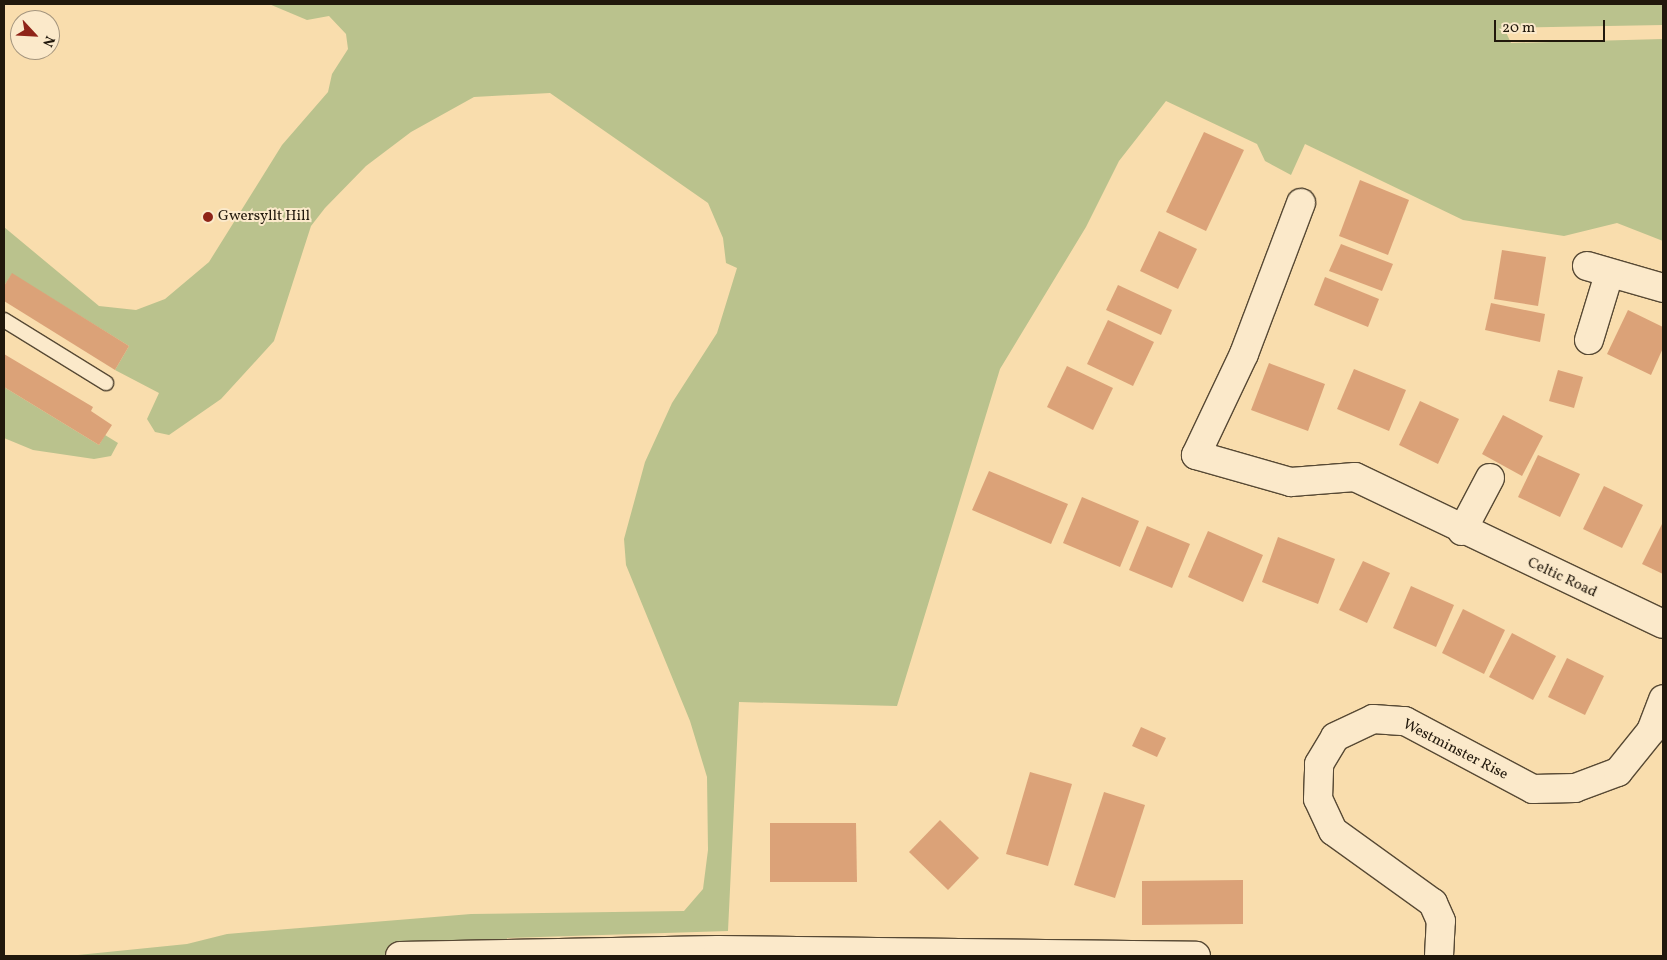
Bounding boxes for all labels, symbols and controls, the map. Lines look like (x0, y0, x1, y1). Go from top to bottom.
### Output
north arrow (10, 10, 60, 60)
scale bar (1497, 10, 1608, 42)
text: 20 m (1502, 18, 1535, 39)
text: N (37, 32, 59, 50)
place label: Gwersyllt Hill (218, 208, 310, 226)
marker: Gwersyllt Hill (202, 211, 214, 223)
street label: Celtic Road (1524, 554, 1600, 602)
street label: Westminster Rise (1399, 716, 1511, 784)

